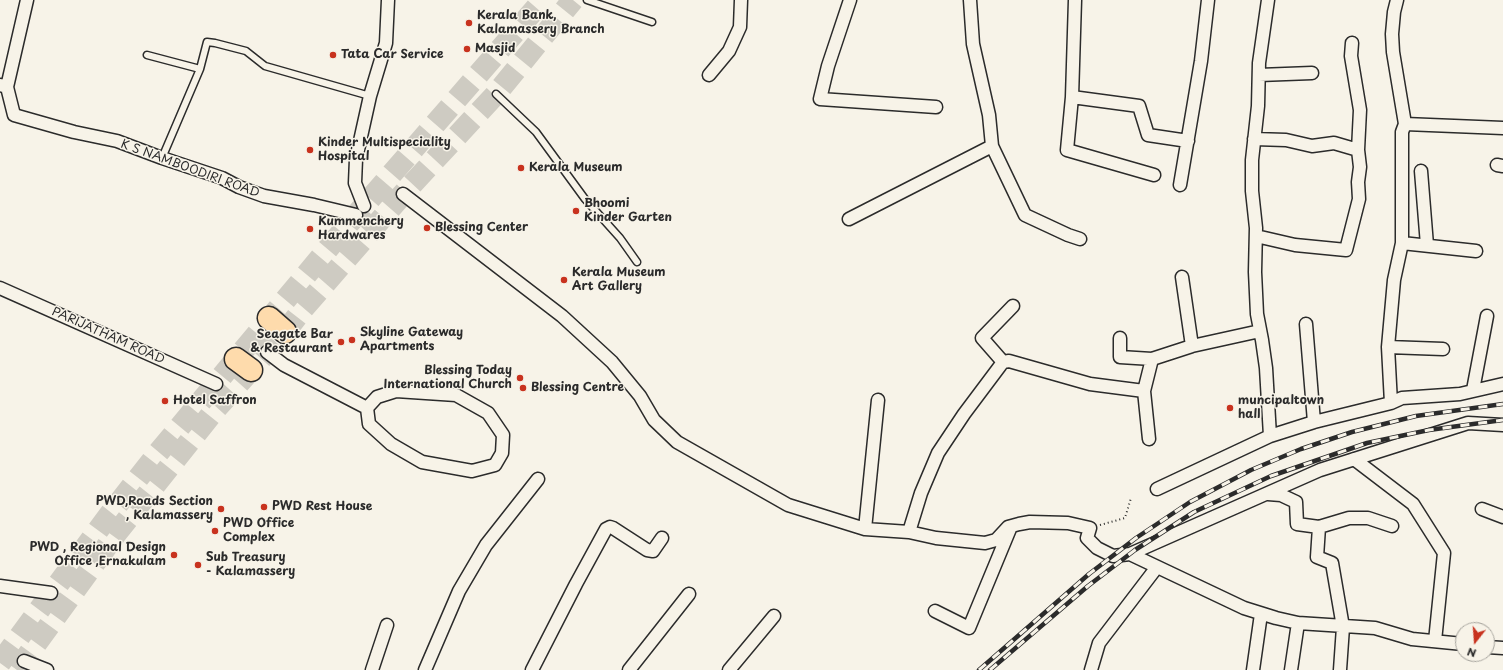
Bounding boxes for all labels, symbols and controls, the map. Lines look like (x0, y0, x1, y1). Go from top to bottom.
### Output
place label: Kerala Bank, Kalamassery Branch (477, 9, 605, 37)
marker: Kerala Bank, Kalamassery Branch (464, 18, 474, 28)
place label: Masjid (475, 42, 515, 56)
marker: Masjid (462, 44, 472, 54)
place label: Tata Car Service (341, 48, 444, 62)
marker: Tata Car Service (328, 50, 338, 60)
place label: Kinder Multispeciality Hospital (318, 136, 451, 164)
street label: K S NAMBOODIRI ROAD (119, 137, 261, 201)
marker: Kinder Multispeciality Hospital (305, 145, 315, 155)
place label: Kerala Museum (529, 161, 622, 175)
marker: Kerala Museum (516, 163, 526, 173)
place label: Bhoomi Kinder Garten (584, 197, 672, 225)
marker: Bhoomi Kinder Garten (571, 206, 581, 216)
place label: Kummenchery Hardwares (318, 215, 404, 243)
place label: Blessing Center (435, 221, 528, 235)
marker: Blessing Center (422, 223, 432, 233)
marker: Kummenchery Hardwares (305, 224, 315, 234)
place label: Kerala Museum Art Gallery (572, 266, 665, 294)
marker: Kerala Museum Art Gallery (559, 275, 569, 285)
street label: PARIJATHAM ROAD (49, 305, 167, 367)
place label: Skyline Gateway Apartments (360, 326, 463, 354)
place label: Seagate Bar & Restaurant (250, 328, 333, 356)
marker: Skyline Gateway Apartments (347, 335, 357, 345)
marker: Seagate Bar & Restaurant (336, 337, 346, 347)
place label: Blessing Today International Church (384, 364, 512, 392)
marker: Blessing Today International Church (515, 373, 525, 383)
place label: Blessing Centre (531, 381, 624, 395)
marker: Blessing Centre (518, 383, 528, 393)
place label: Hotel Saffron (173, 394, 257, 408)
place label: muncipaltown hall (1238, 394, 1324, 422)
marker: Hotel Saffron (160, 396, 170, 406)
marker: muncipaltown hall (1225, 403, 1235, 413)
place label: PWD,Roads Section , Kalamassery (96, 495, 213, 523)
place label: PWD Rest House (272, 500, 372, 514)
marker: PWD Rest House (259, 502, 269, 512)
marker: PWD,Roads Section , Kalamassery (216, 504, 226, 514)
place label: PWD Office Complex (223, 517, 294, 545)
marker: PWD Office Complex (210, 526, 220, 536)
place label: PWD , Regional Design Office ,Ernakulam (29, 541, 166, 569)
marker: PWD , Regional Design Office ,Ernakulam (169, 550, 179, 560)
place label: Sub Treasury - Kalamassery (206, 551, 295, 579)
marker: Sub Treasury - Kalamassery (193, 560, 203, 570)
north arrow (1455, 622, 1495, 662)
text: N (1465, 644, 1478, 662)

